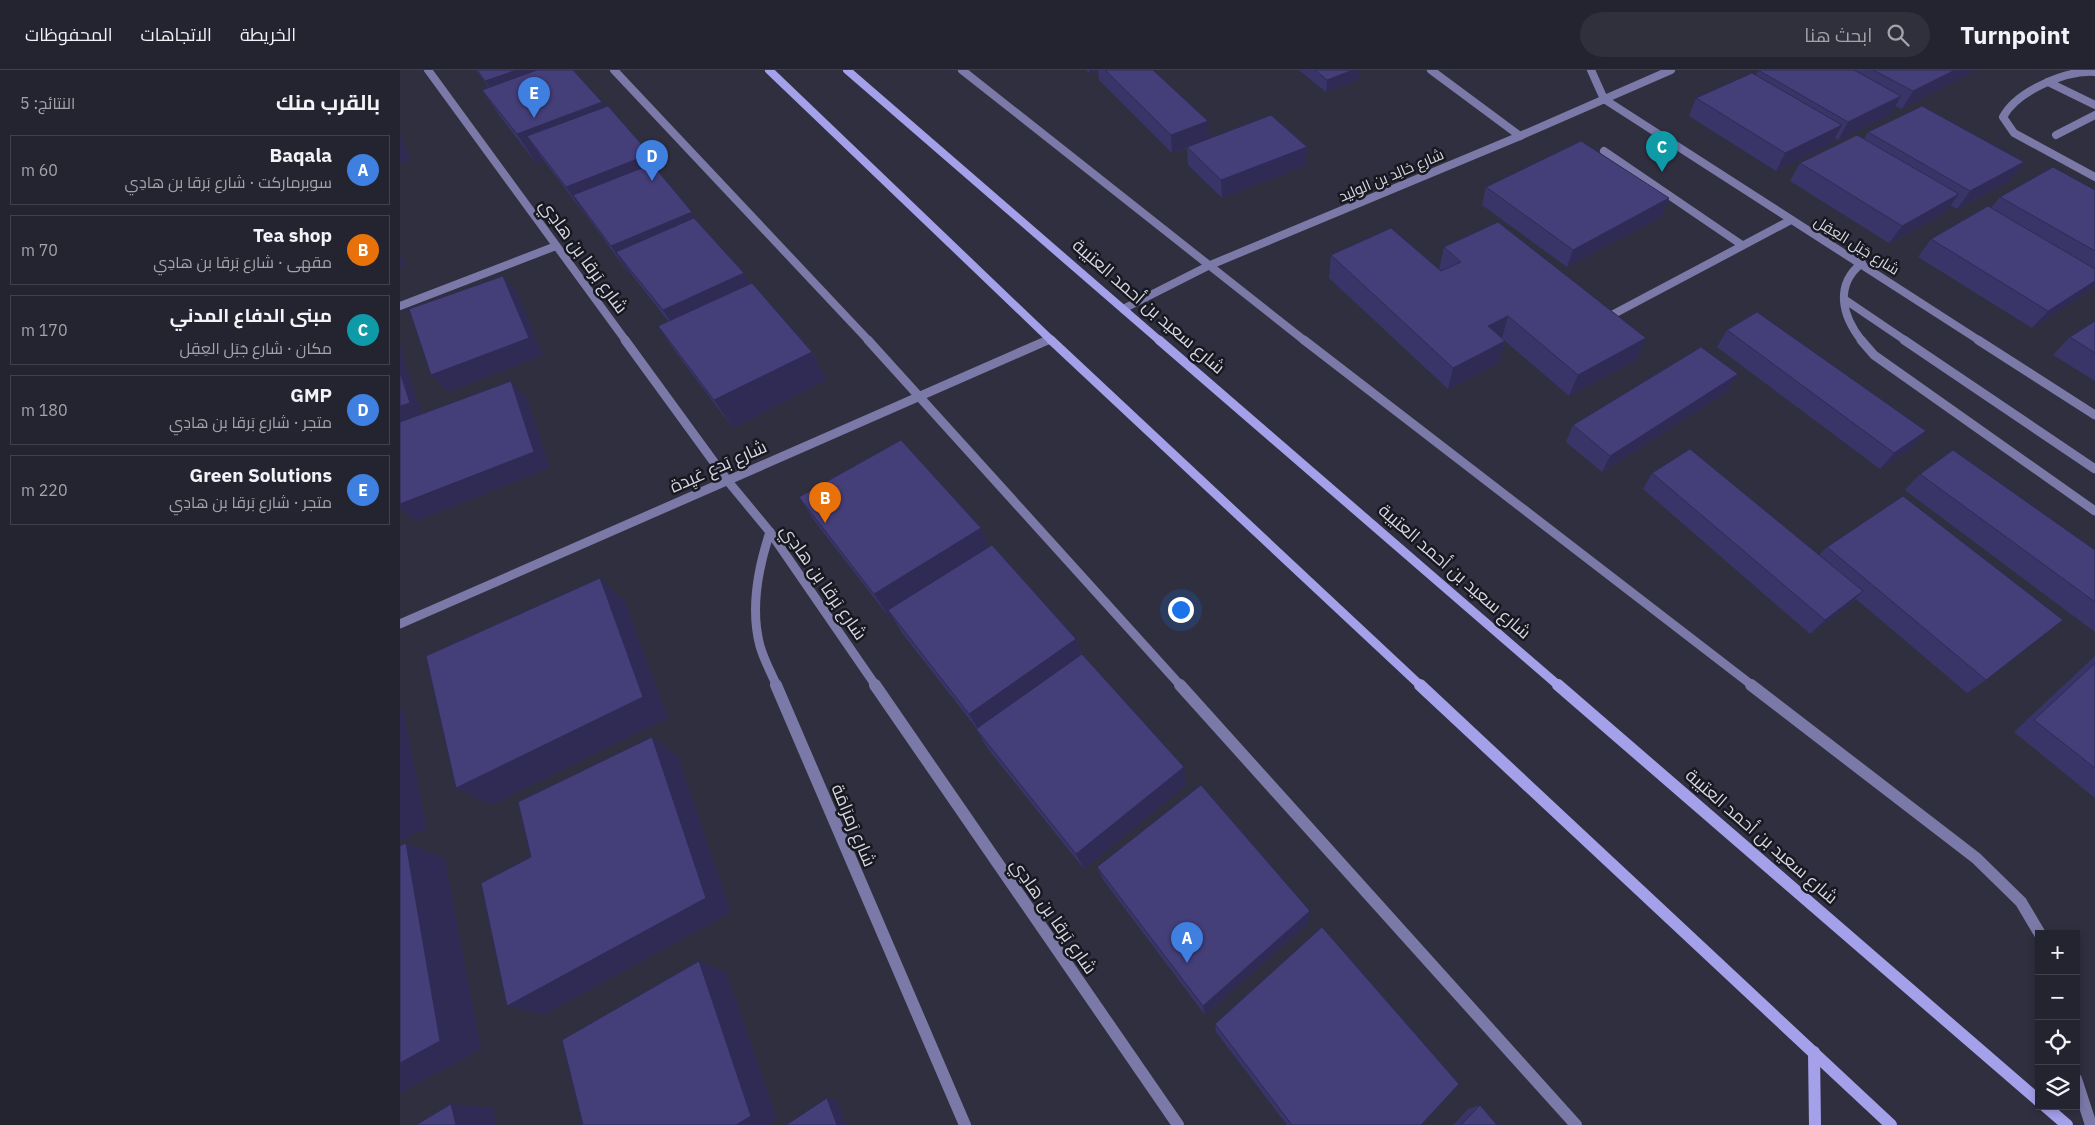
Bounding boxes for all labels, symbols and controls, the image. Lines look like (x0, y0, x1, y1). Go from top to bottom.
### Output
search box (1580, 12, 1930, 57)
text: Turnpoint (1960, 19, 2070, 51)
icon: search (1884, 21, 1912, 49)
text: المحفوظات (25, 23, 113, 46)
text: الاتجاهات (141, 23, 212, 46)
text: الخريطة (240, 23, 296, 46)
text: ابحث هنا (1804, 23, 1872, 47)
pin: E (518, 77, 550, 118)
text: بالقرب منك (276, 88, 380, 116)
text: النتائج: 5 (20, 93, 75, 113)
pin: C (1646, 131, 1678, 172)
pin: D (636, 140, 668, 181)
text: Baqala (270, 143, 332, 167)
street label: شارع خالِد بن الوليد (1336, 144, 1447, 208)
text: 60 m (21, 160, 58, 180)
text: A (358, 160, 368, 180)
text: سوبرماركت · شارع بَرقا بن هادِي (125, 172, 332, 192)
street label: شارع بَرقا بن هادِي (532, 194, 633, 319)
street label: شارع جَبَل العِقِل (1810, 211, 1903, 280)
text: Tea shop (253, 223, 332, 247)
street label: شارع سعيد بن أحمد العتيبة (1067, 233, 1230, 379)
text: 70 m (21, 240, 58, 260)
text: B (358, 240, 368, 260)
text: مقهى · شارع بَرقا بن هادِي (153, 252, 332, 272)
text: مبنى الدفاع المدني (170, 303, 332, 327)
text: 170 m (21, 320, 68, 340)
text: C (358, 320, 368, 340)
text: مكان · شارع جَبَل العِقِل (179, 338, 332, 358)
text: GMP (290, 383, 332, 407)
text: 180 m (21, 400, 68, 420)
text: D (357, 400, 369, 420)
text: متجر · شارع بَرقا بن هادِي (169, 412, 332, 432)
street label: شارع بَدع عَيِدة (666, 434, 771, 499)
text: Green Solutions (190, 463, 332, 487)
text: 220 m (21, 480, 68, 500)
text: E (358, 480, 368, 500)
pin: B (809, 482, 841, 523)
text: متجر · شارع بَرقا بن هادِي (169, 492, 332, 512)
street label: شارع سعيد بن أحمد العتيبة (1373, 498, 1536, 644)
street label: شارع بَرقا بن هادِي (773, 520, 872, 646)
your location (1168, 597, 1194, 623)
street label: شارع سعيد بن أحمد العتيبة (1680, 763, 1843, 909)
street label: شارع رَمرَامَة (825, 780, 882, 870)
street label: شارع بَرقا بن هادِي (1003, 854, 1102, 980)
pin: A (1171, 922, 1203, 963)
map controls (2035, 930, 2080, 1110)
button: + (2035, 930, 2080, 975)
button: − (2035, 975, 2080, 1020)
button: locate (2035, 1020, 2080, 1065)
button: layers (2035, 1065, 2080, 1110)

